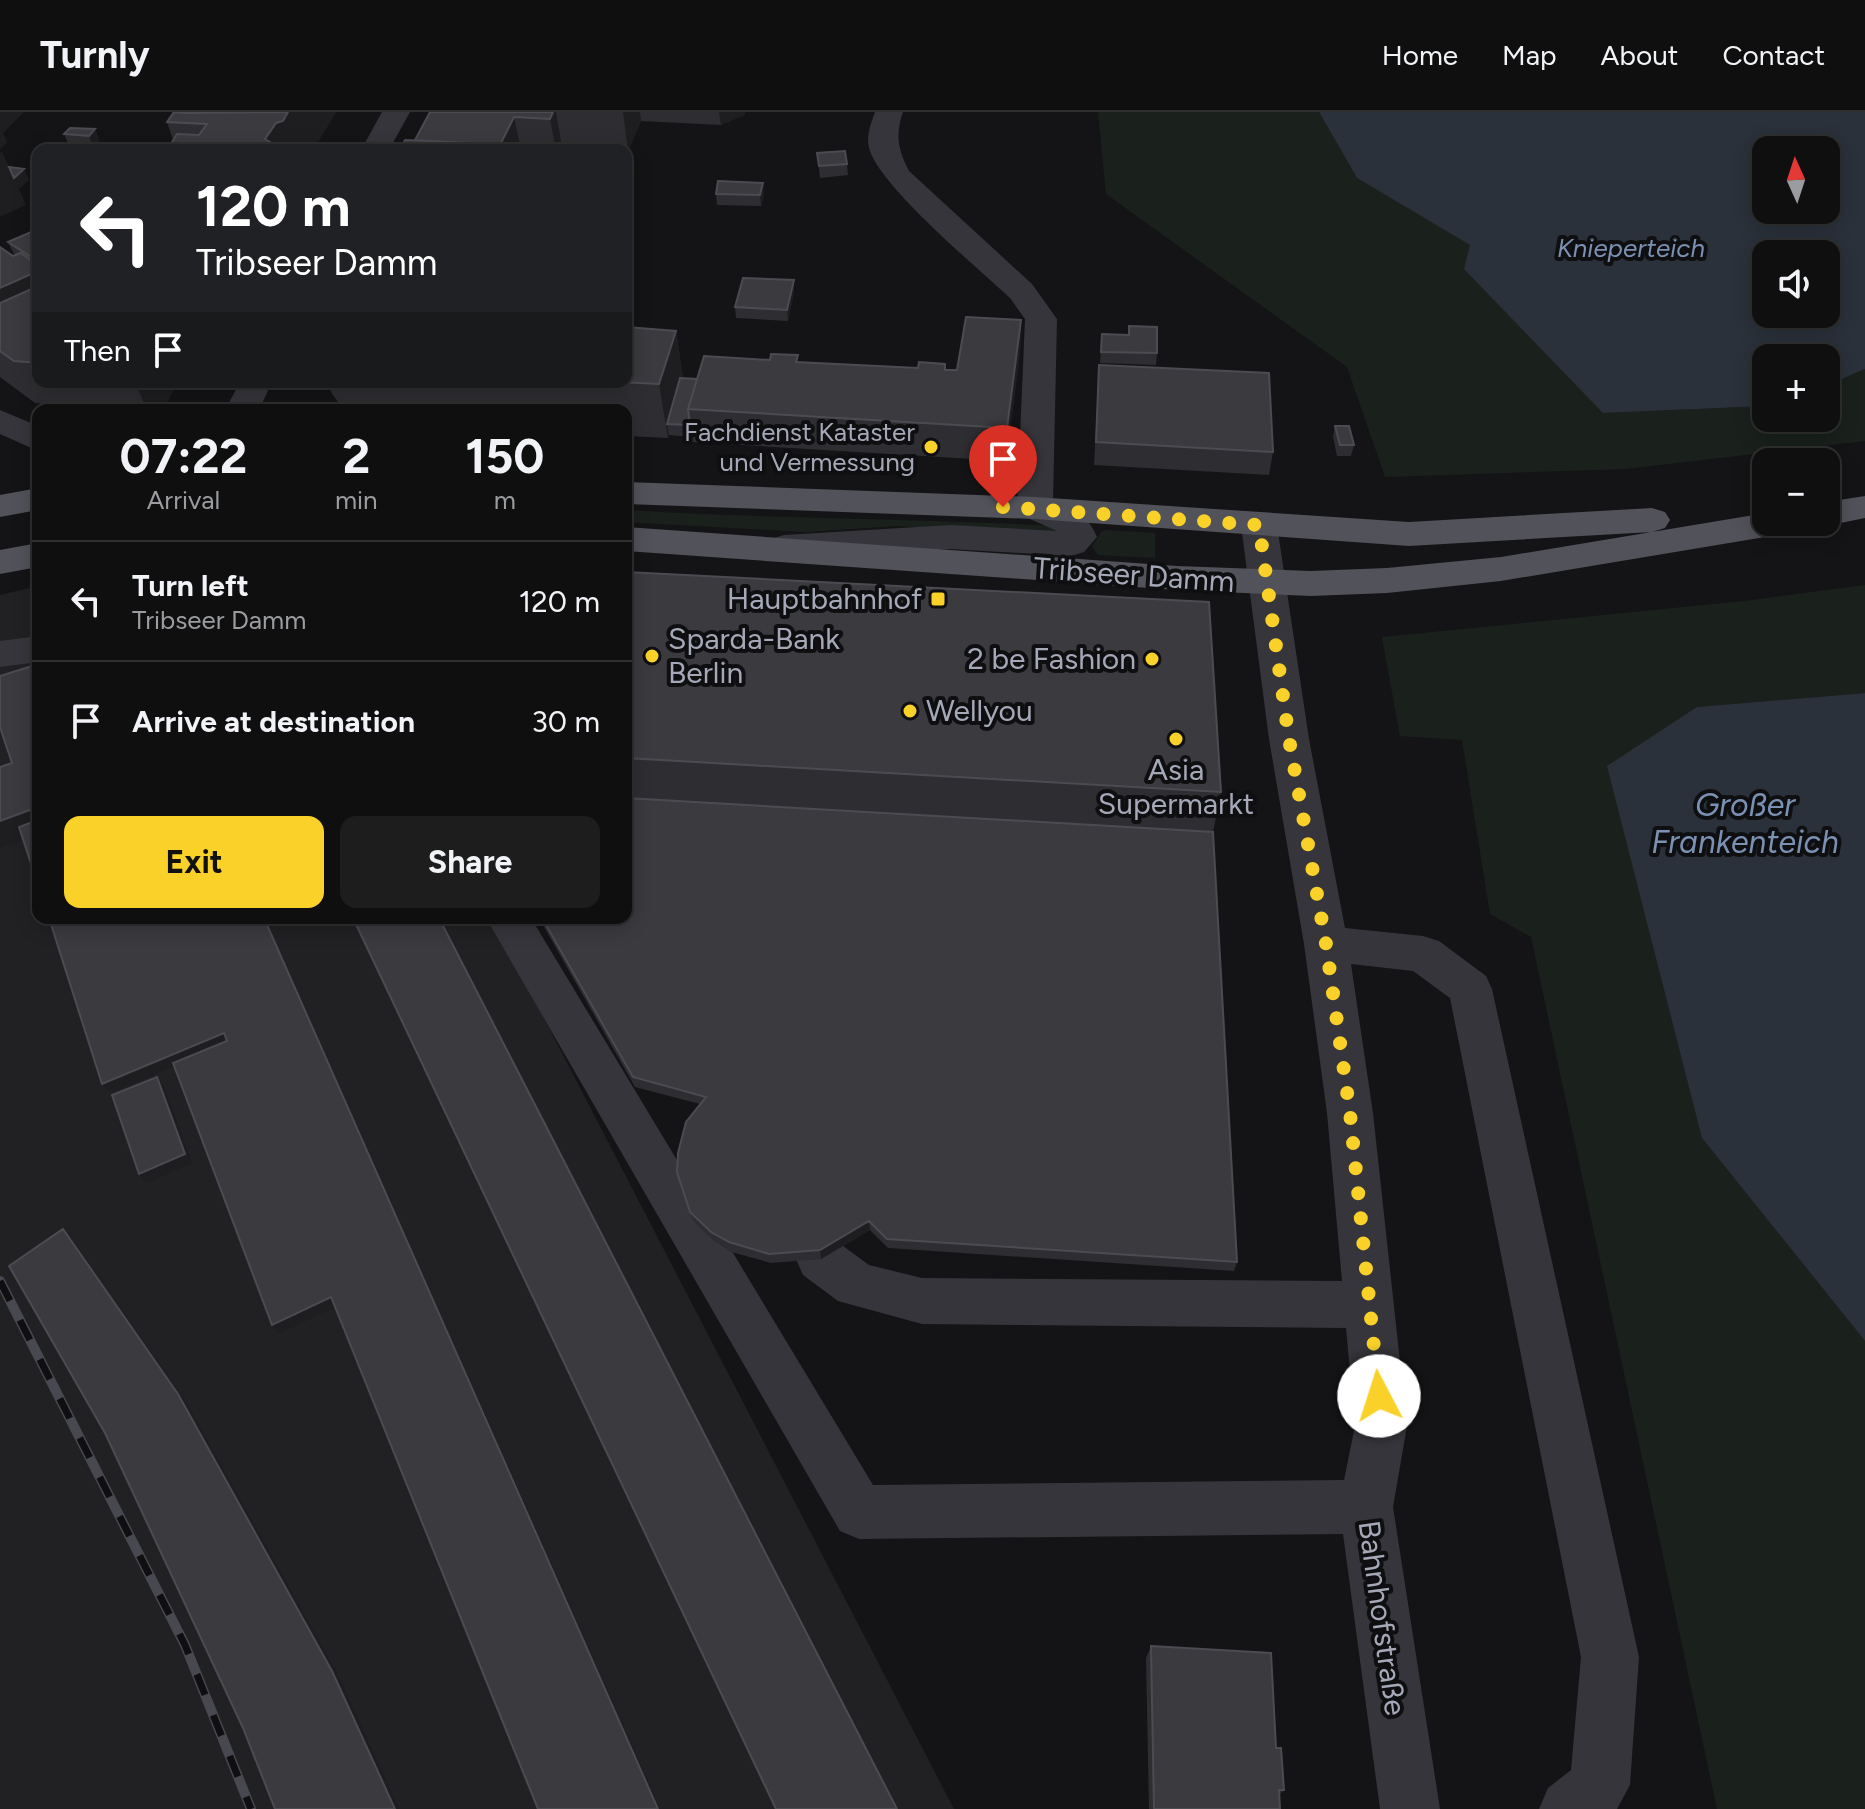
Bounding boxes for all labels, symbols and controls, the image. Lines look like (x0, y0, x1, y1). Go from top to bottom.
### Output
text: Turnly (40, 32, 150, 78)
text: Home (1382, 38, 1458, 72)
text: Map (1502, 38, 1557, 72)
text: About (1601, 38, 1678, 72)
text: Contact (1722, 38, 1825, 72)
north arrow (1752, 136, 1840, 224)
map controls (1752, 136, 1840, 536)
text: 120 m (196, 173, 351, 240)
icon: left (64, 176, 168, 280)
water label: Knieperteich (1557, 232, 1705, 264)
button: sound (1752, 240, 1840, 328)
text: Tribseer Damm (196, 241, 437, 284)
icon: arrive (146, 328, 190, 372)
text: Then (64, 332, 130, 369)
button: + (1752, 344, 1840, 432)
place label: Fachdienst Kataster und Vermessung (684, 416, 915, 478)
pin (969, 425, 1037, 507)
text: 07:22 (120, 427, 247, 485)
text: 2 (342, 427, 370, 485)
text: 150 (465, 427, 544, 485)
icon: arrive (981, 437, 1025, 481)
marker: Fachdienst Kataster und Vermessung (922, 438, 940, 456)
button: − (1752, 448, 1840, 536)
text: Arrival (147, 484, 220, 516)
text: min (335, 484, 378, 516)
text: m (494, 484, 516, 516)
street label: Tribseer Damm (1032, 549, 1236, 600)
text: Turn left (132, 567, 249, 604)
icon: left (64, 579, 108, 623)
place label: Hauptbahnhof (727, 580, 922, 617)
text: 120 m (519, 583, 600, 620)
marker: Hauptbahnhof (929, 590, 947, 608)
text: Tribseer Damm (132, 604, 306, 636)
place label: Sparda-Bank Berlin (668, 620, 840, 691)
place label: 2 be Fashion (967, 640, 1136, 677)
marker: Sparda-Bank Berlin (643, 647, 661, 665)
marker: 2 be Fashion (1143, 650, 1161, 668)
place label: Wellyou (926, 692, 1033, 729)
icon: arrive (64, 699, 108, 743)
marker: Wellyou (901, 702, 919, 720)
text: Arrive at destination (132, 703, 415, 740)
text: 30 m (532, 703, 600, 740)
marker: Asia Supermarkt (1167, 730, 1185, 748)
place label: Asia Supermarkt (1098, 751, 1254, 822)
water label: Großer Frankenteich (1651, 786, 1839, 861)
button: Exit (64, 816, 324, 908)
button: Share (340, 816, 600, 908)
position arrow (1337, 1354, 1421, 1438)
street label: Bahnhofstraße (1351, 1518, 1414, 1718)

